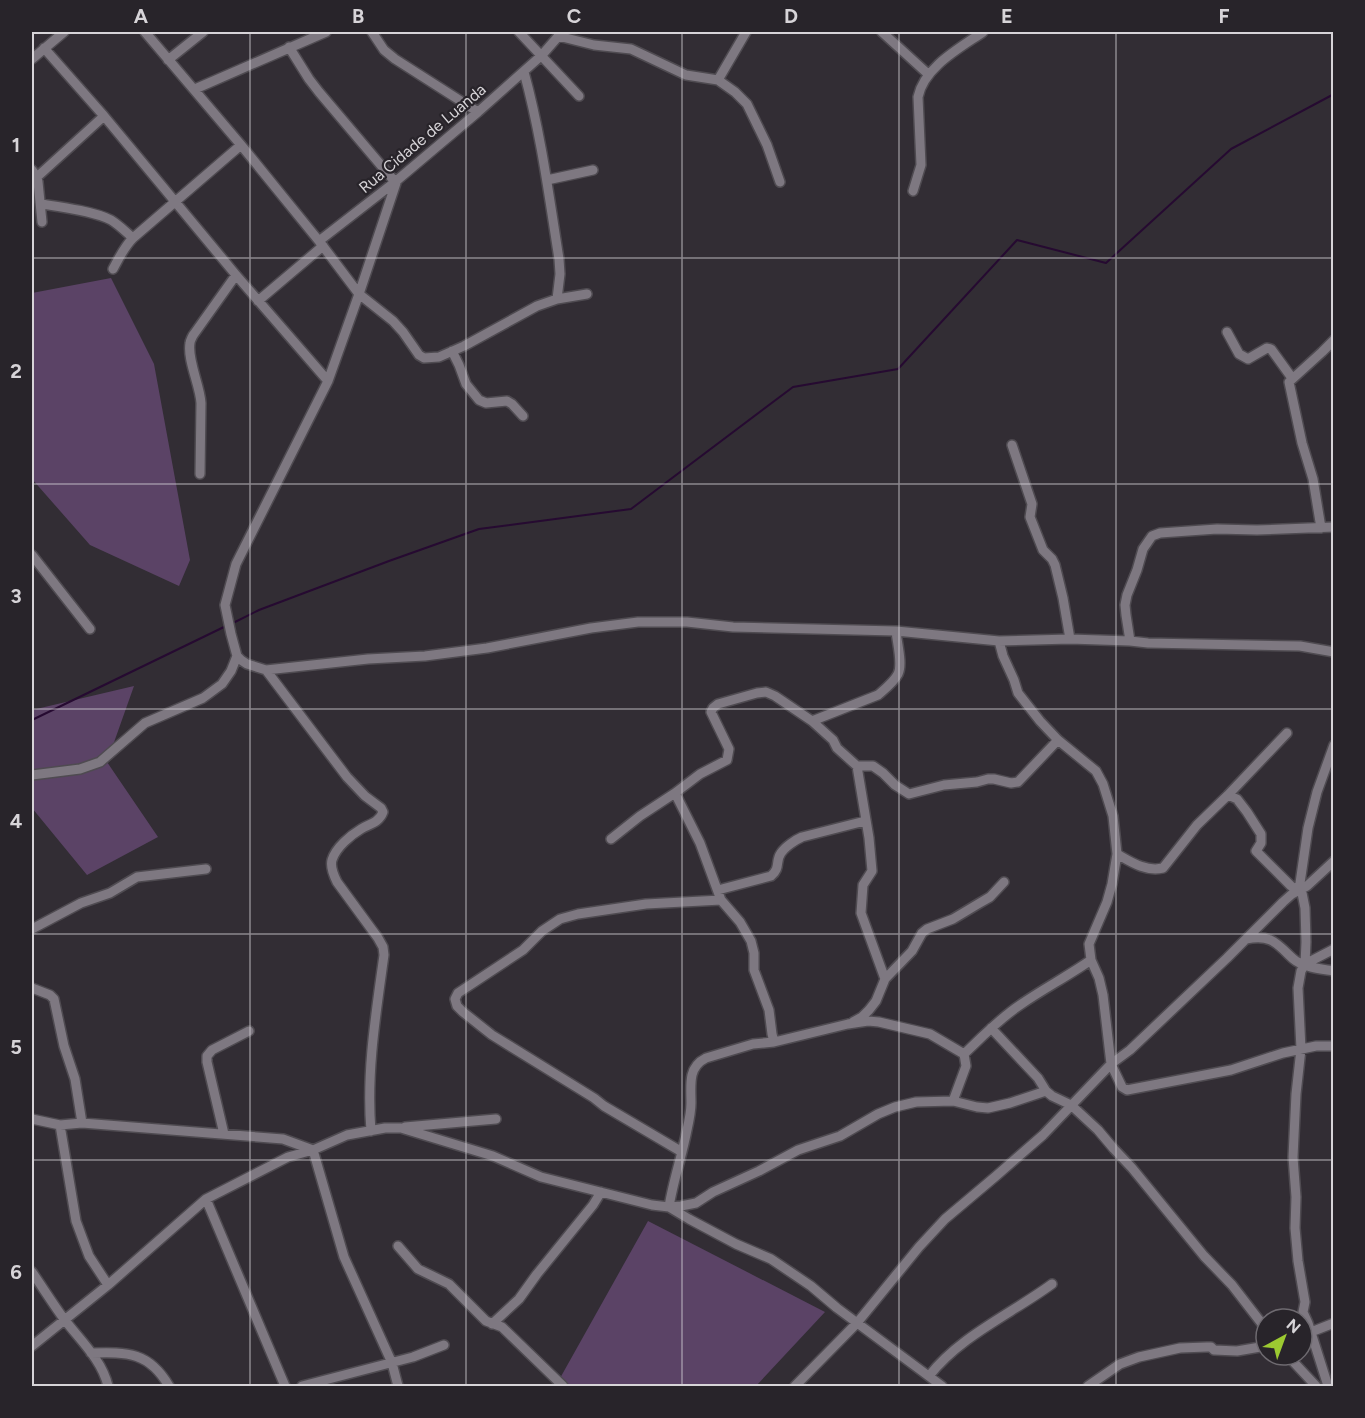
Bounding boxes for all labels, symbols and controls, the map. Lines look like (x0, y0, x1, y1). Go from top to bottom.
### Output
text: A (134, 4, 149, 28)
text: B (352, 4, 364, 28)
text: C (567, 4, 581, 28)
text: D (784, 4, 798, 28)
text: E (1001, 4, 1013, 28)
text: F (1218, 4, 1230, 28)
street label: Rua Cidade de Luanda (355, 80, 490, 197)
text: 1 (12, 133, 20, 157)
text: 2 (10, 359, 22, 383)
text: 3 (10, 584, 22, 608)
text: 4 (10, 809, 23, 833)
text: 5 (10, 1035, 22, 1059)
text: 6 (10, 1260, 22, 1284)
north arrow (1254, 1307, 1314, 1367)
text: N (1283, 1315, 1304, 1337)

